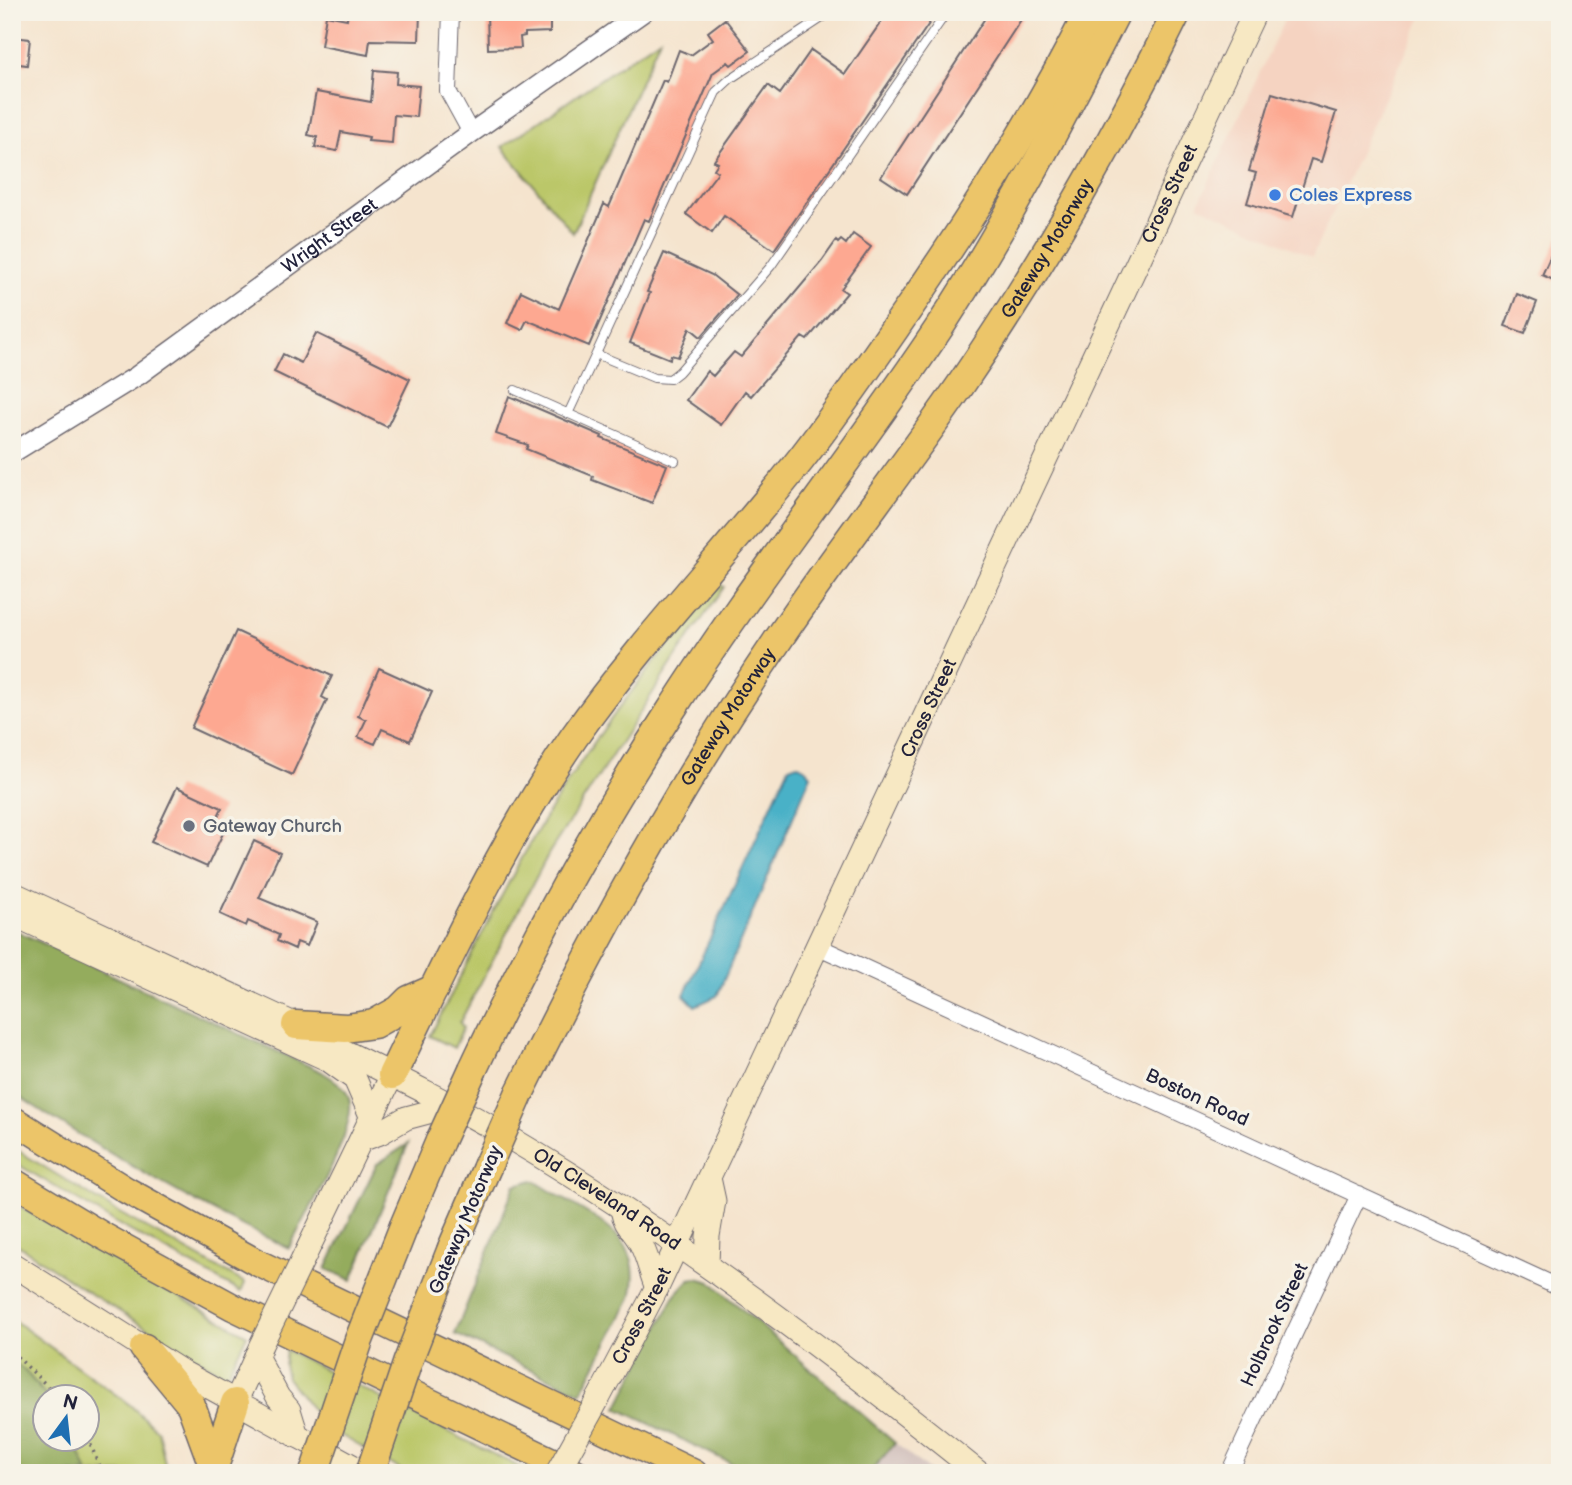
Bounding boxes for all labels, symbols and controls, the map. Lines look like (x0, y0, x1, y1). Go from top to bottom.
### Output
street label: Cross Street (1137, 141, 1203, 247)
street label: Gateway Motorway (996, 174, 1098, 323)
place label: Coles Express (1289, 184, 1412, 207)
marker: Coles Express (1267, 187, 1283, 203)
street label: Wright Street (277, 193, 382, 278)
street label: Gateway Motorway (676, 643, 781, 791)
street label: Cross Street (896, 655, 962, 761)
place label: Gateway Church (203, 815, 342, 838)
marker: Gateway Church (181, 818, 197, 834)
street label: Boston Road (1142, 1064, 1252, 1132)
street label: Gateway Motorway (424, 1142, 508, 1298)
street label: Old Cleveland Road (529, 1143, 685, 1256)
street label: Holbrook Street (1236, 1259, 1314, 1391)
street label: Cross Street (607, 1263, 677, 1368)
north arrow (32, 1384, 102, 1454)
text: N (60, 1390, 80, 1416)

